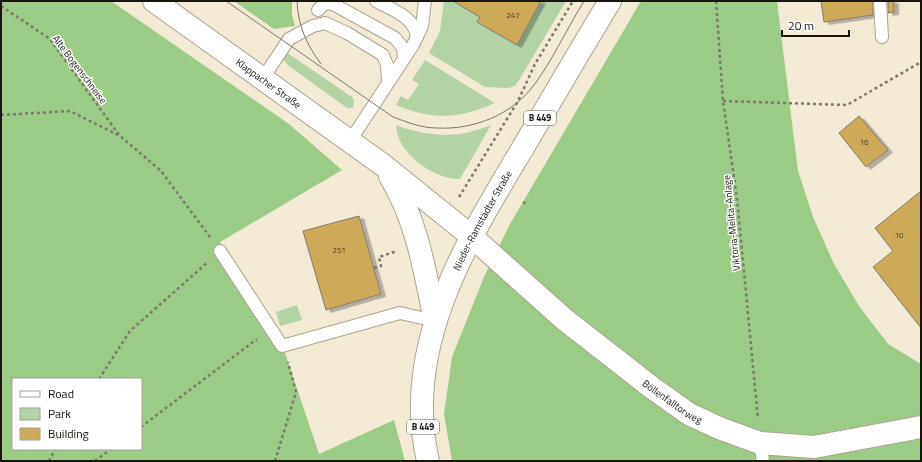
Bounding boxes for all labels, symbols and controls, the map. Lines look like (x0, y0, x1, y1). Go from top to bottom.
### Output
house number: 247 (506, 9, 520, 21)
scale bar (782, 12, 849, 38)
text: 20 m (788, 16, 814, 35)
street label: Alte Bogenschneise (49, 32, 110, 107)
street label: Klappacher Straße (233, 55, 304, 112)
road number: B 449 (524, 111, 556, 125)
house number: 16 (860, 136, 869, 148)
street label: Nieder-Ramstädter Straße (449, 167, 516, 273)
street label: Viktoria-Melita-Anlage (719, 174, 744, 272)
house number: 10 (895, 229, 904, 241)
house number: 251 (332, 244, 346, 256)
street label: Böllenfalltorweg (639, 376, 705, 427)
legend (12, 378, 142, 450)
text: Road (48, 384, 74, 403)
text: Park (48, 404, 71, 423)
road number: B 449 (407, 420, 439, 434)
text: Building (48, 424, 89, 443)

